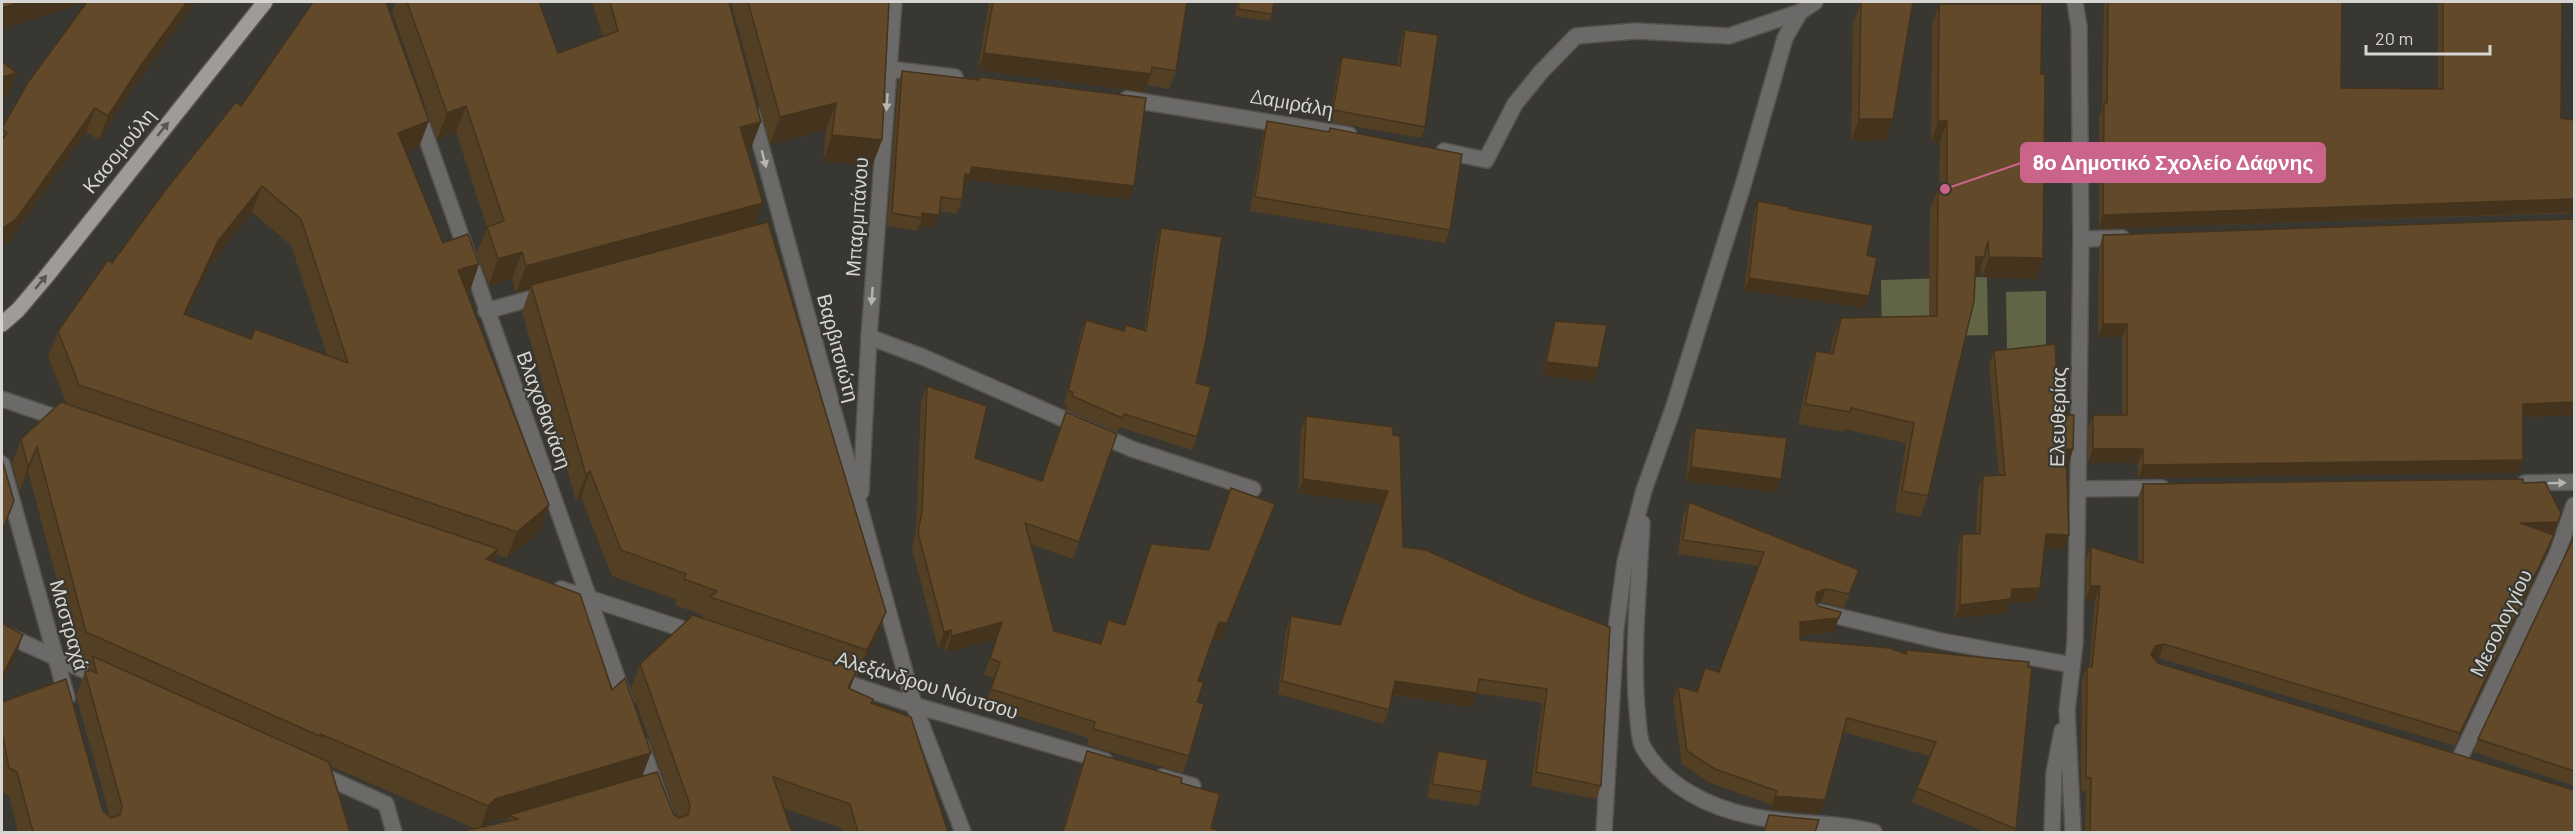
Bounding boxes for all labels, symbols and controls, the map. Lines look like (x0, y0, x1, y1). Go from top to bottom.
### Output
scale bar (2366, 18, 2490, 56)
text: 20 m (2375, 27, 2413, 49)
street label: Δαμιράλη (1249, 83, 1335, 121)
one-way arrow (882, 92, 892, 111)
street label: Κασομούλη (77, 103, 160, 198)
one-way arrow (157, 121, 170, 137)
callout: 8ο Δημοτικό Σχολείο Δάφνης (2021, 143, 2325, 182)
text: 8ο Δημοτικό Σχολείο Δάφνης (2033, 149, 2313, 175)
one-way arrow (760, 150, 769, 168)
street label: Μπαρμπάνου (840, 156, 872, 278)
one-way arrow (35, 274, 48, 290)
one-way arrow (867, 287, 877, 306)
street label: Βαρβιτσιώτη (813, 291, 865, 404)
street label: Βλαχοθανάση (513, 348, 577, 472)
street label: Ελευθερίας (2044, 366, 2070, 467)
one-way arrow (2547, 478, 2566, 488)
street label: Μεσολογγίου (2464, 565, 2536, 680)
street label: Μαστραχά (46, 577, 94, 673)
street label: Αλεξάνδρου Νόυτσου (833, 645, 1021, 723)

